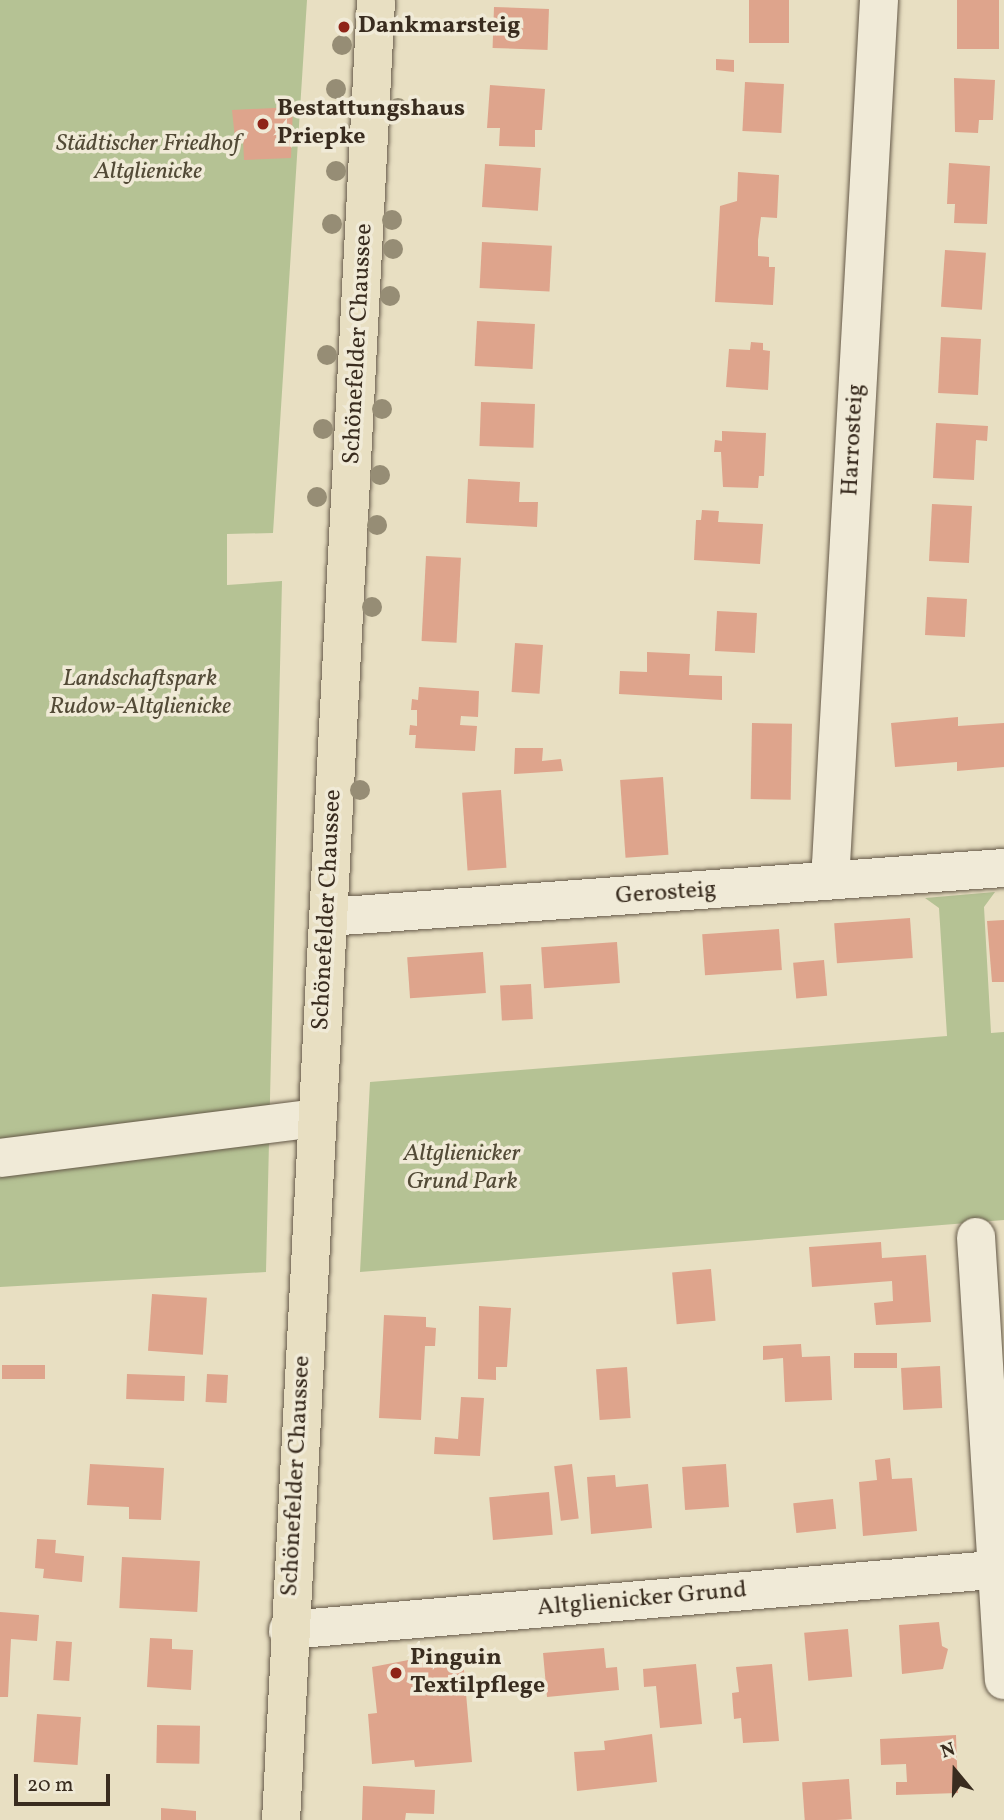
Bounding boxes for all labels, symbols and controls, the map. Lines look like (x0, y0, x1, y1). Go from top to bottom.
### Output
place label: Dankmarsteig (358, 13, 520, 41)
marker: Dankmarsteig (336, 19, 352, 35)
place label: Bestattungshaus Priepke (277, 96, 465, 152)
marker: Bestattungshaus Priepke (255, 116, 271, 132)
park label: Städtischer Friedhof Altglienicke (56, 131, 240, 187)
street label: Schönefelder Chaussee (338, 223, 380, 465)
street label: Harrosteig (837, 383, 871, 497)
park label: Landschaftspark Rudow-Altglienicke (49, 666, 231, 722)
street label: Schönefelder Chaussee (307, 789, 349, 1031)
street label: Gerosteig (615, 876, 717, 912)
park label: Altglienicker Grund Park (404, 1141, 520, 1197)
street label: Schönefelder Chaussee (276, 1355, 318, 1597)
street label: Altglienicker Grund (536, 1576, 748, 1624)
place label: Pinguin Textilpflege (410, 1645, 545, 1701)
marker: Pinguin Textilpflege (388, 1665, 404, 1681)
north arrow (920, 1736, 990, 1806)
text: N (937, 1737, 959, 1766)
scale bar (18, 1760, 114, 1804)
text: 20 m (27, 1771, 73, 1800)

